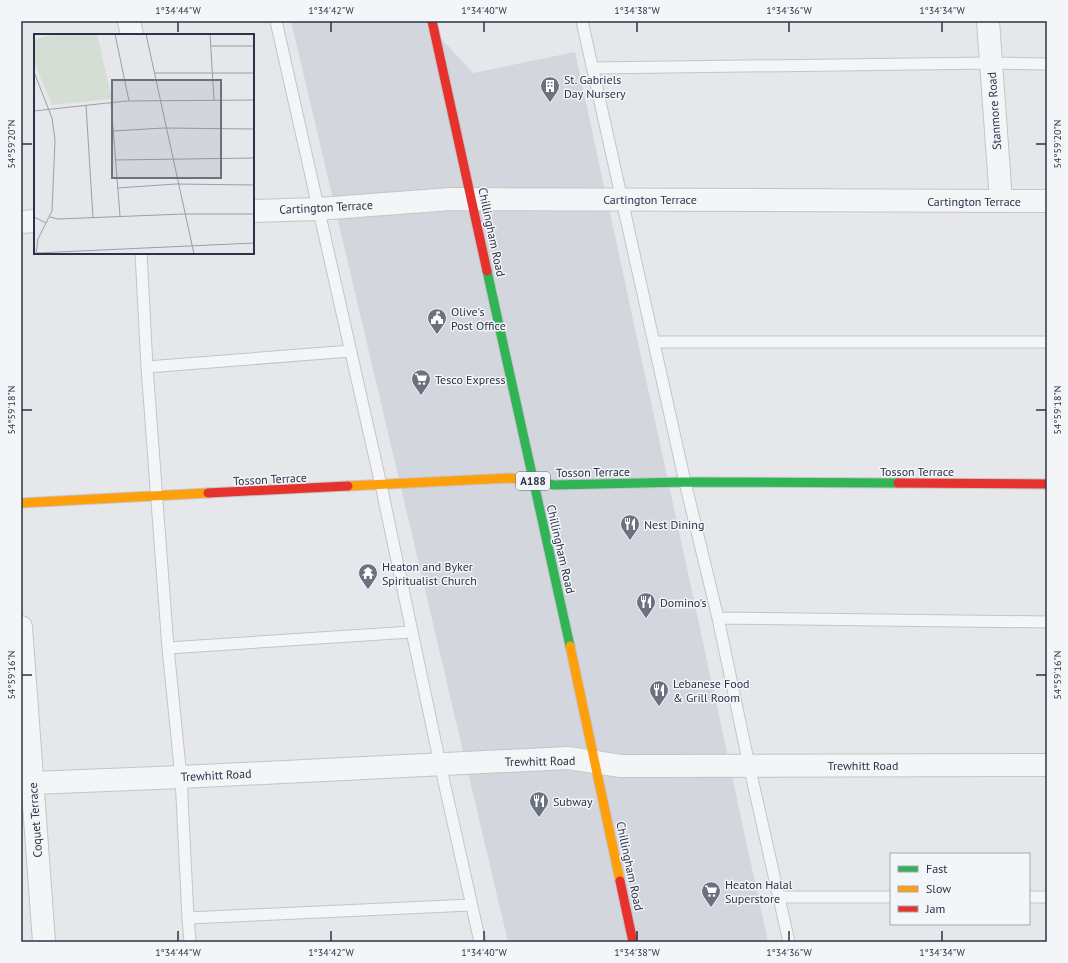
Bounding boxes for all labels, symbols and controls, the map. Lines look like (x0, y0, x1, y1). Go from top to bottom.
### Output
text: 1°34'44"W (155, 4, 202, 17)
text: 1°34'42"W (308, 4, 355, 17)
text: 1°34'40"W (461, 4, 508, 17)
text: 1°34'38"W (614, 4, 661, 17)
text: 1°34'36"W (766, 4, 813, 17)
text: 1°34'34"W (919, 4, 966, 17)
inset map (34, 34, 254, 254)
place label: St. Gabriels Day Nursery (564, 72, 626, 101)
street label: Stanmore Road (984, 72, 1004, 150)
building icon: St. Gabriels Day Nursery (539, 75, 561, 103)
text: 54°59'20"N (5, 119, 18, 169)
text: 54°59'20"N (1051, 119, 1064, 169)
street label: Chillingham Road (475, 186, 509, 278)
street label: Cartington Terrace (603, 192, 697, 207)
street label: Cartington Terrace (927, 194, 1021, 209)
street label: Cartington Terrace (279, 197, 373, 217)
place label: Olive's Post Office (451, 304, 506, 333)
public building icon: Olive's Post Office (426, 307, 448, 335)
supermarket icon: Tesco Express (410, 368, 432, 396)
place label: Tesco Express (435, 372, 505, 387)
text: 54°59'18"N (5, 385, 18, 435)
text: 54°59'18"N (1051, 385, 1064, 435)
street label: Tosson Terrace (556, 464, 630, 480)
street label: Tosson Terrace (880, 464, 954, 479)
street label: Tosson Terrace (233, 470, 307, 488)
road number: A188 (516, 472, 550, 490)
street label: Chillingham Road (543, 503, 579, 595)
restaurant icon: Nest Dining (619, 513, 641, 541)
place label: Nest Dining (644, 517, 704, 532)
place label: Heaton and Byker Spiritualist Church (382, 559, 477, 588)
temple icon: Heaton and Byker Spiritualist Church (357, 562, 379, 590)
restaurant icon: Domino's (635, 591, 657, 619)
place label: Domino's (660, 595, 707, 610)
text: 54°59'16"N (5, 650, 18, 700)
text: 54°59'16"N (1051, 650, 1064, 700)
place label: Lebanese Food & Grill Room (673, 676, 750, 705)
restaurant icon: Lebanese Food & Grill Room (648, 679, 670, 707)
street label: Trewhitt Road (504, 753, 576, 769)
street label: Trewhitt Road (828, 758, 898, 773)
street label: Trewhitt Road (180, 766, 252, 784)
street label: Coquet Terrace (25, 782, 45, 858)
restaurant icon: Subway (528, 790, 550, 818)
place label: Subway (553, 794, 593, 809)
street label: Chillingham Road (613, 820, 647, 912)
legend (890, 853, 1030, 925)
text: Fast (926, 861, 947, 876)
place label: Heaton Halal Superstore (725, 877, 793, 906)
supermarket icon: Heaton Halal Superstore (700, 880, 722, 908)
text: Slow (926, 881, 951, 896)
text: Jam (925, 901, 945, 916)
text: 1°34'44"W (155, 946, 202, 959)
text: 1°34'42"W (308, 946, 355, 959)
text: 1°34'40"W (461, 946, 508, 959)
text: 1°34'38"W (614, 946, 661, 959)
text: 1°34'36"W (766, 946, 813, 959)
text: 1°34'34"W (919, 946, 966, 959)

